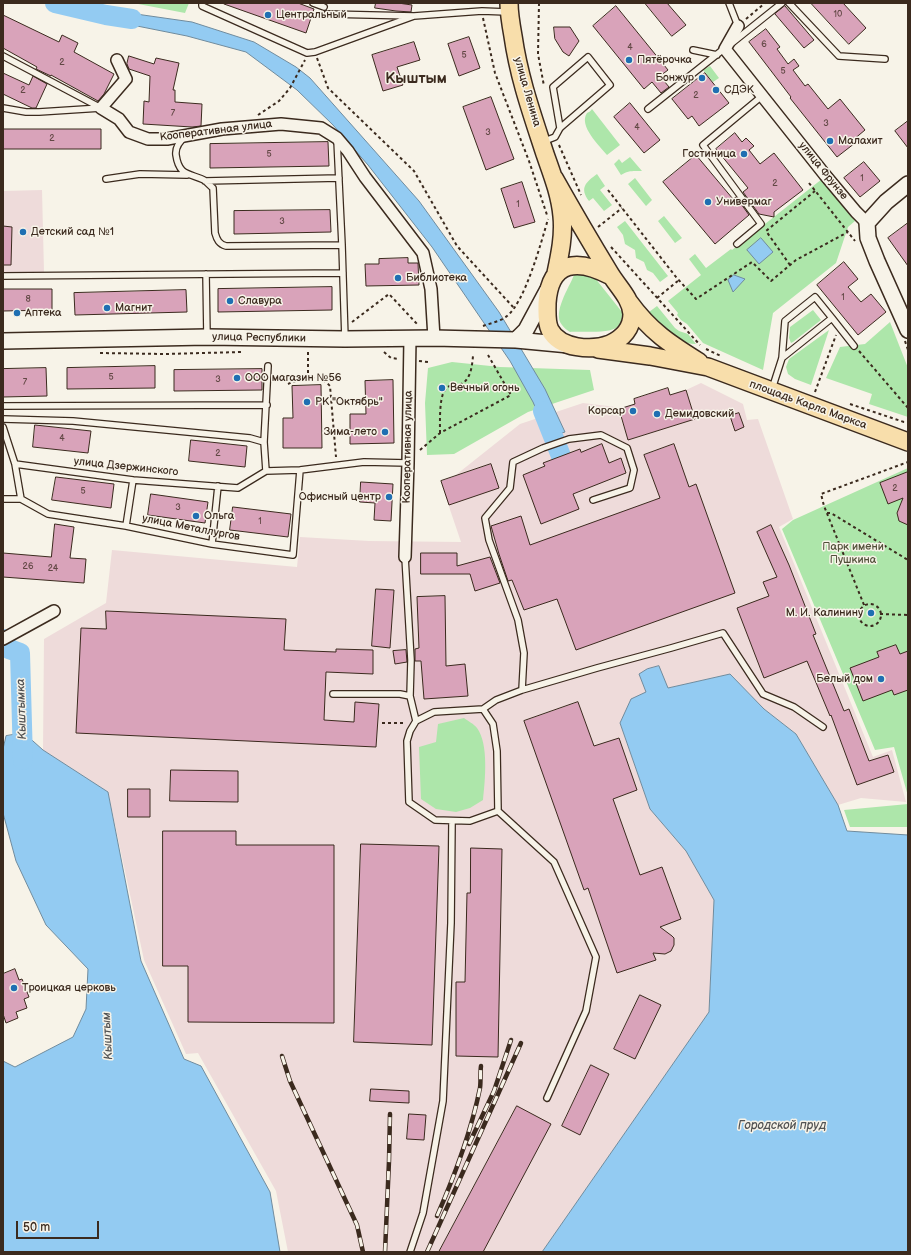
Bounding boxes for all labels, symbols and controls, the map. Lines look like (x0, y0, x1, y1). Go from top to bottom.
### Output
place label: Центральный (276, 8, 347, 22)
marker: Центральный (263, 10, 273, 20)
house number: 10 (834, 10, 842, 20)
house number: 6 (761, 40, 767, 50)
house number: 4 (627, 43, 633, 53)
house number: 5 (461, 51, 467, 61)
place label: Пятёрочка (637, 53, 692, 67)
marker: Пятёрочка (624, 55, 634, 65)
street label: улица Ленина (511, 56, 543, 128)
house number: 2 (59, 58, 65, 68)
house number: 5 (780, 67, 786, 77)
district label: Кыштым (385, 70, 447, 88)
place label: Бонжур (655, 71, 694, 85)
marker: Бонжур (697, 73, 707, 83)
place label: СДЭК (724, 83, 754, 97)
marker: СДЭК (711, 85, 721, 95)
house number: 2 (20, 86, 26, 96)
house number: 2 (693, 91, 699, 101)
house number: 7 (171, 109, 175, 119)
street label: Кооперативная улица (159, 118, 273, 144)
house number: 3 (823, 119, 829, 129)
house number: 4 (634, 123, 640, 133)
house number: 3 (485, 128, 491, 138)
house number: 2 (49, 134, 55, 144)
place label: Малахит (838, 134, 883, 148)
marker: Малахит (825, 136, 835, 146)
street label: улица Фрунзе (796, 139, 850, 203)
place label: Гостиница (682, 147, 736, 161)
marker: Гостиница (739, 149, 749, 159)
house number: 5 (266, 150, 272, 160)
house number: 1 (860, 174, 864, 184)
house number: 2 (772, 179, 778, 189)
place label: Универмаг (716, 195, 772, 209)
marker: Универмаг (703, 197, 713, 207)
house number: 1 (516, 200, 520, 210)
house number: 3 (279, 217, 285, 227)
place label: Детский сад №1 (31, 225, 114, 239)
marker: Детский сад №1 (18, 227, 28, 237)
place label: Библиотека (406, 271, 467, 285)
marker: Библиотека (393, 273, 403, 283)
house number: 1 (841, 293, 845, 303)
place label: Славура (238, 294, 282, 308)
house number: 8 (25, 295, 31, 305)
marker: Славура (225, 296, 235, 306)
place label: Магнит (115, 301, 152, 315)
marker: Магнит (102, 303, 112, 313)
place label: Аптека (25, 306, 61, 320)
marker: Аптека (12, 308, 22, 318)
street label: улица Республики (212, 331, 306, 345)
place label: ООО магазин №56 (245, 371, 341, 385)
house number: 5 (108, 373, 114, 383)
marker: ООО магазин №56 (232, 373, 242, 383)
house number: 3 (215, 375, 221, 385)
house number: 7 (23, 378, 27, 388)
street label: площадь Карла Маркса (748, 378, 868, 432)
place label: Вечный огонь (450, 381, 519, 395)
marker: Вечный огонь (437, 383, 447, 393)
street label: Кооперативная улица (400, 390, 416, 504)
place label: РК "Октябрь" (315, 395, 383, 409)
marker: РК "Октябрь" (302, 397, 312, 407)
place label: Корсар (588, 404, 625, 418)
marker: Корсар (628, 406, 638, 416)
place label: Демидовский (665, 407, 734, 421)
marker: Демидовский (652, 409, 662, 419)
place label: Зима-лето (324, 425, 377, 439)
marker: Зима-лето (380, 427, 390, 437)
house number: 4 (59, 434, 65, 444)
house number: 2 (215, 449, 221, 459)
street label: улица Дзержинского (73, 455, 179, 479)
house number: 2 (892, 484, 898, 494)
house number: 5 (80, 487, 86, 497)
place label: Офисный центр (299, 490, 381, 504)
marker: Офисный центр (384, 492, 394, 502)
house number: 3 (175, 503, 181, 513)
place label: Ольга (204, 509, 234, 523)
marker: Ольга (191, 511, 201, 521)
street label: улица Металлургов (141, 512, 241, 544)
house number: 1 (258, 517, 262, 527)
park label: Парк имени Пушкина (822, 540, 884, 566)
house number: 26 (23, 562, 33, 572)
house number: 24 (48, 564, 58, 574)
place label: М. И. Калинину (786, 606, 863, 620)
marker: М. И. Калинину (866, 608, 876, 618)
place label: Белый дом (816, 672, 873, 686)
marker: Белый дом (876, 674, 886, 684)
water label: Кыштымка (14, 678, 30, 740)
place label: Троицкая церковь (22, 981, 116, 995)
marker: Троицкая церковь (9, 983, 19, 993)
water label: Кыштым (100, 1012, 116, 1060)
water label: Городской пруд (738, 1119, 826, 1133)
scale bar (18, 1213, 101, 1239)
text: 50 m (23, 1220, 50, 1235)

